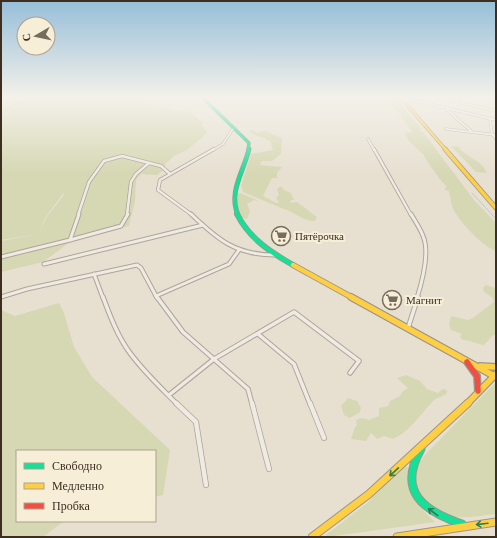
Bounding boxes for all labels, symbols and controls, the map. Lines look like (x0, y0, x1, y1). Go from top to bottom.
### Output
north arrow (16, 16, 56, 56)
text: С (20, 33, 33, 42)
supermarket icon: Пятёрочка (270, 225, 292, 247)
place label: Пятёрочка (295, 230, 344, 242)
supermarket icon: Магнит (381, 289, 403, 311)
place label: Магнит (406, 294, 442, 306)
legend (16, 450, 156, 522)
text: Свободно (52, 459, 102, 473)
one-way arrow (389, 468, 399, 477)
text: Медленно (52, 479, 104, 493)
text: Пробка (52, 499, 90, 513)
one-way arrow (427, 508, 438, 516)
one-way arrow (476, 520, 489, 528)

